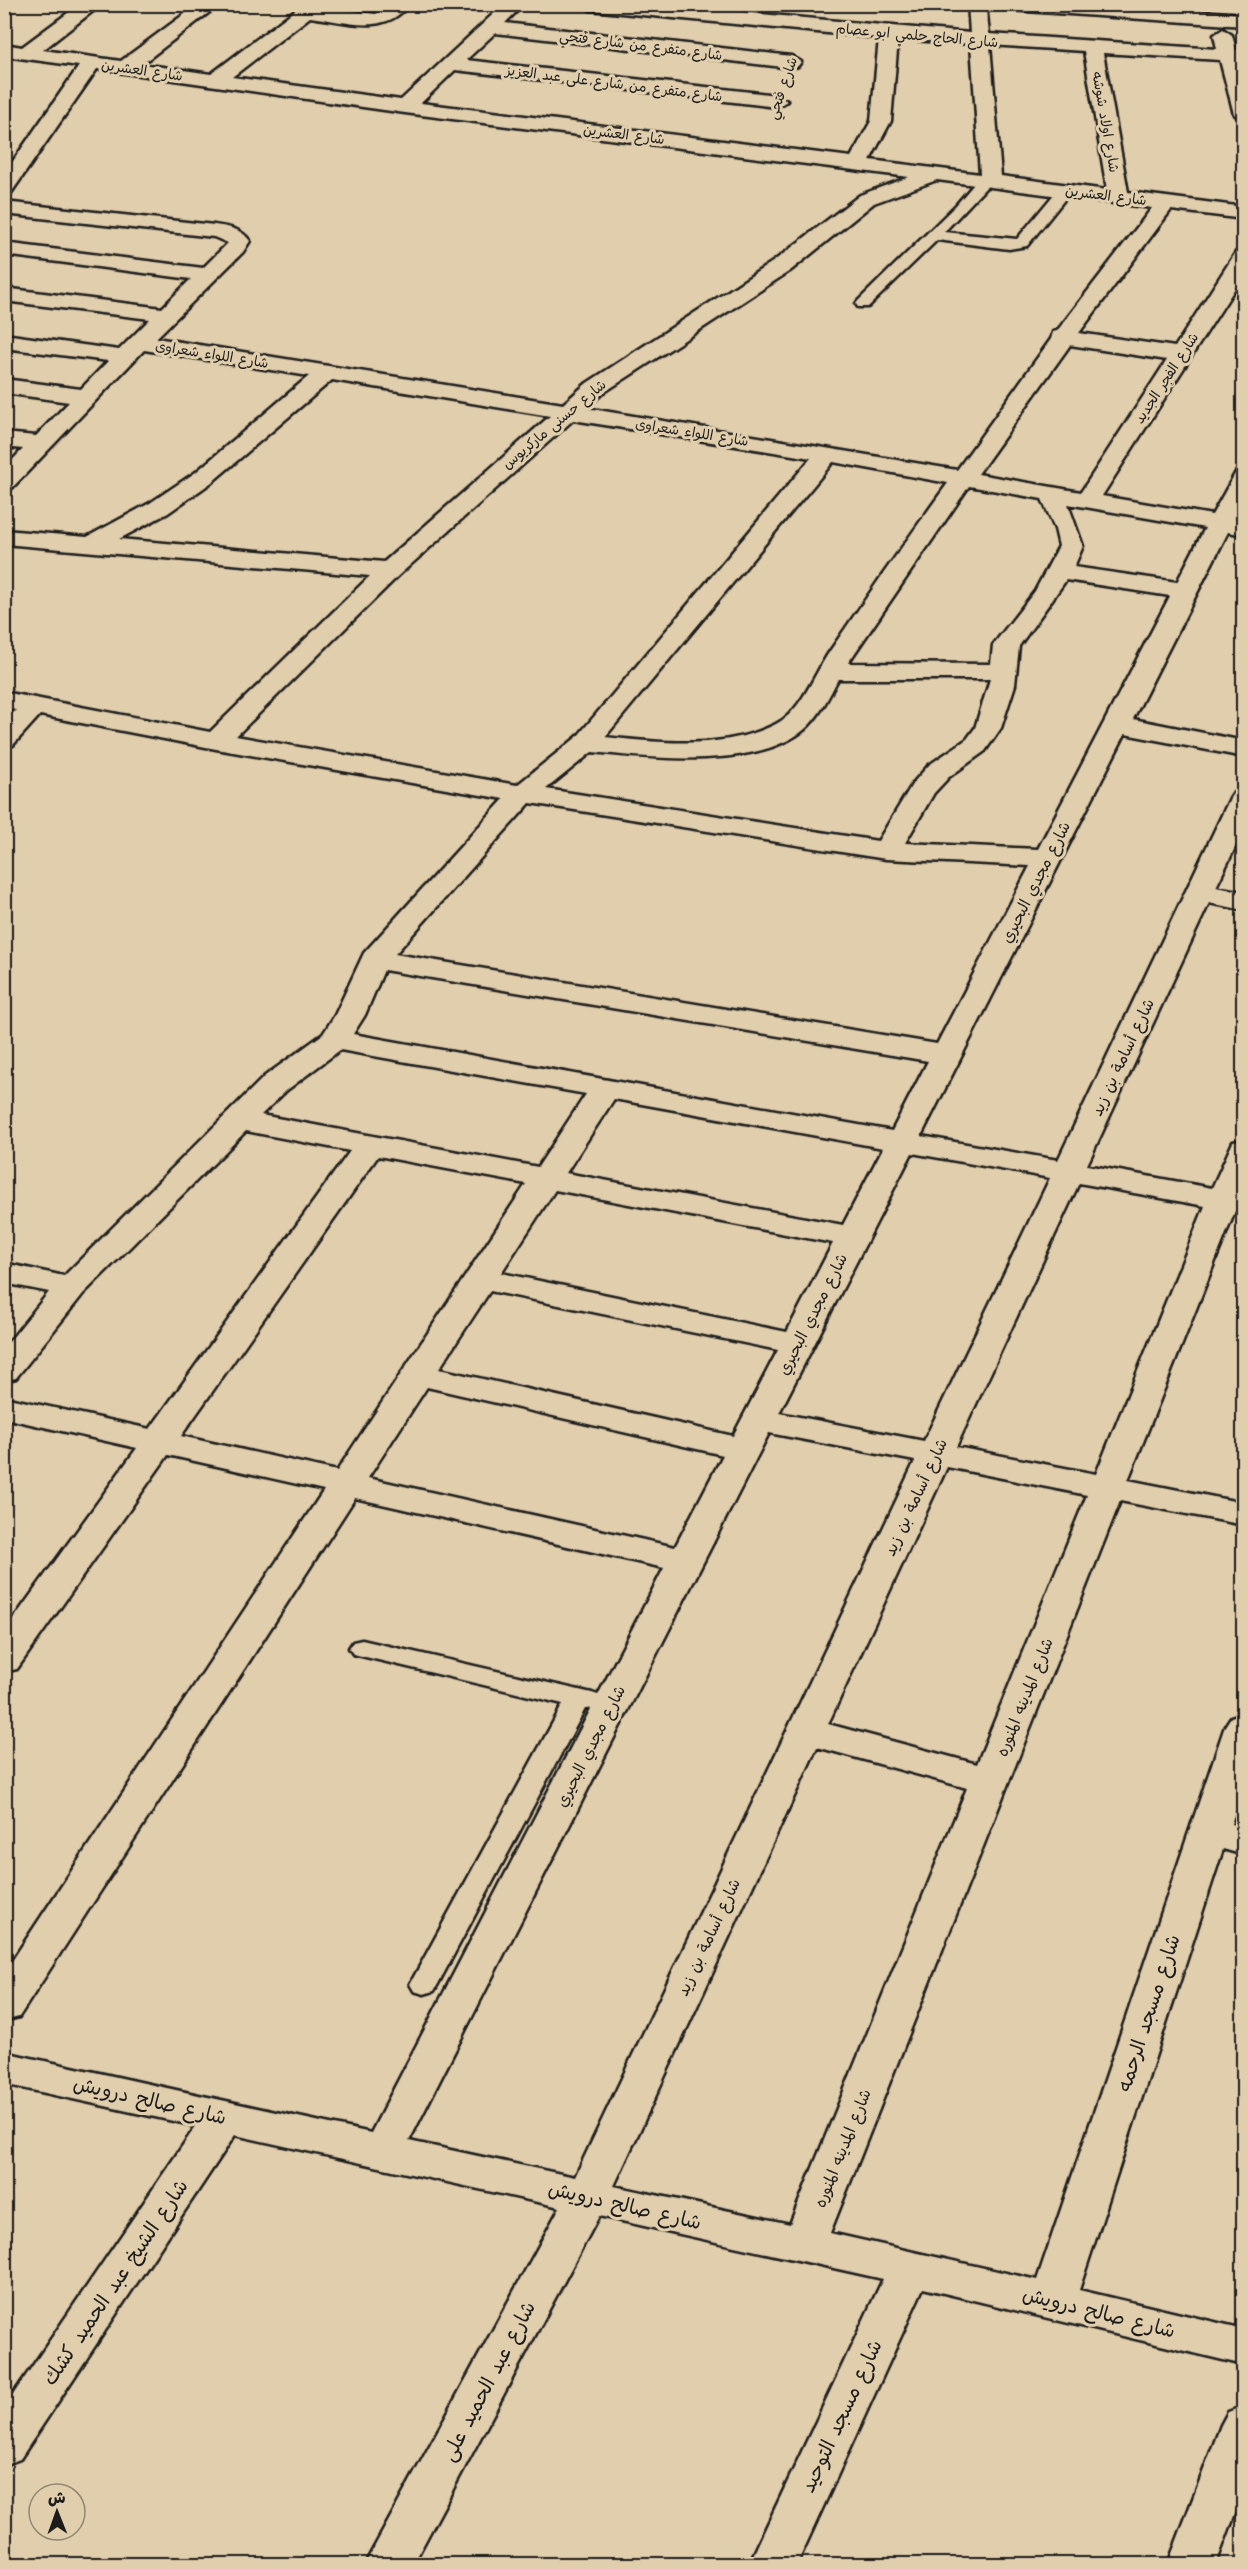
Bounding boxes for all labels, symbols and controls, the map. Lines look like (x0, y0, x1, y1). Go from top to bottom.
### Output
street label: شارع الحاج حلمي ابو عصام (835, 18, 999, 55)
street label: شارع متفرع من شارع فتحي (558, 25, 724, 68)
street label: شارع العشرين (100, 54, 184, 88)
street label: شارع فتحي (762, 54, 805, 123)
street label: شارع متفرع من شارع على عبد العزيز (503, 60, 724, 108)
street label: شارع اولاد شوشه (1085, 70, 1125, 174)
street label: شارع العشرين (582, 119, 666, 151)
street label: شارع العشرين (1064, 180, 1148, 212)
street label: شارع الفجر الجديد (1129, 328, 1205, 429)
street label: شارع اللواء شعراوى (154, 335, 270, 375)
street label: شارع حسنى ماركريوس (498, 374, 612, 475)
street label: شارع اللواء شعراوى (634, 413, 750, 453)
street label: شارع مجدي البحيري (995, 817, 1078, 948)
street label: شارع أسامة بن زيد (1085, 995, 1162, 1121)
street label: شارع مجدي البحيري (772, 1249, 855, 1380)
street label: شارع أسامة بن زيد (878, 1435, 955, 1561)
street label: شارع المدينه المنوره (990, 1634, 1061, 1761)
street label: شارع مجدي البحيري (550, 1681, 633, 1812)
street label: شارع أسامة بن زيد (671, 1875, 748, 2001)
street label: شارع مسجد الرحمه (1109, 1930, 1191, 2097)
street label: شارع صالح درويش (70, 2069, 229, 2135)
street label: شارع المدينه المنوره (808, 2085, 879, 2212)
street label: شارع الشيخ عبد الحميد كشك (35, 2173, 198, 2393)
street label: شارع صالح درويش (545, 2174, 704, 2240)
street label: شارع صالح درويش (1019, 2279, 1178, 2348)
street label: شارع عبد الحميد على (434, 2296, 546, 2468)
street label: شارع مسجد التوحيد (793, 2335, 892, 2499)
north arrow (27, 2482, 87, 2542)
text: ش (48, 2486, 66, 2511)

